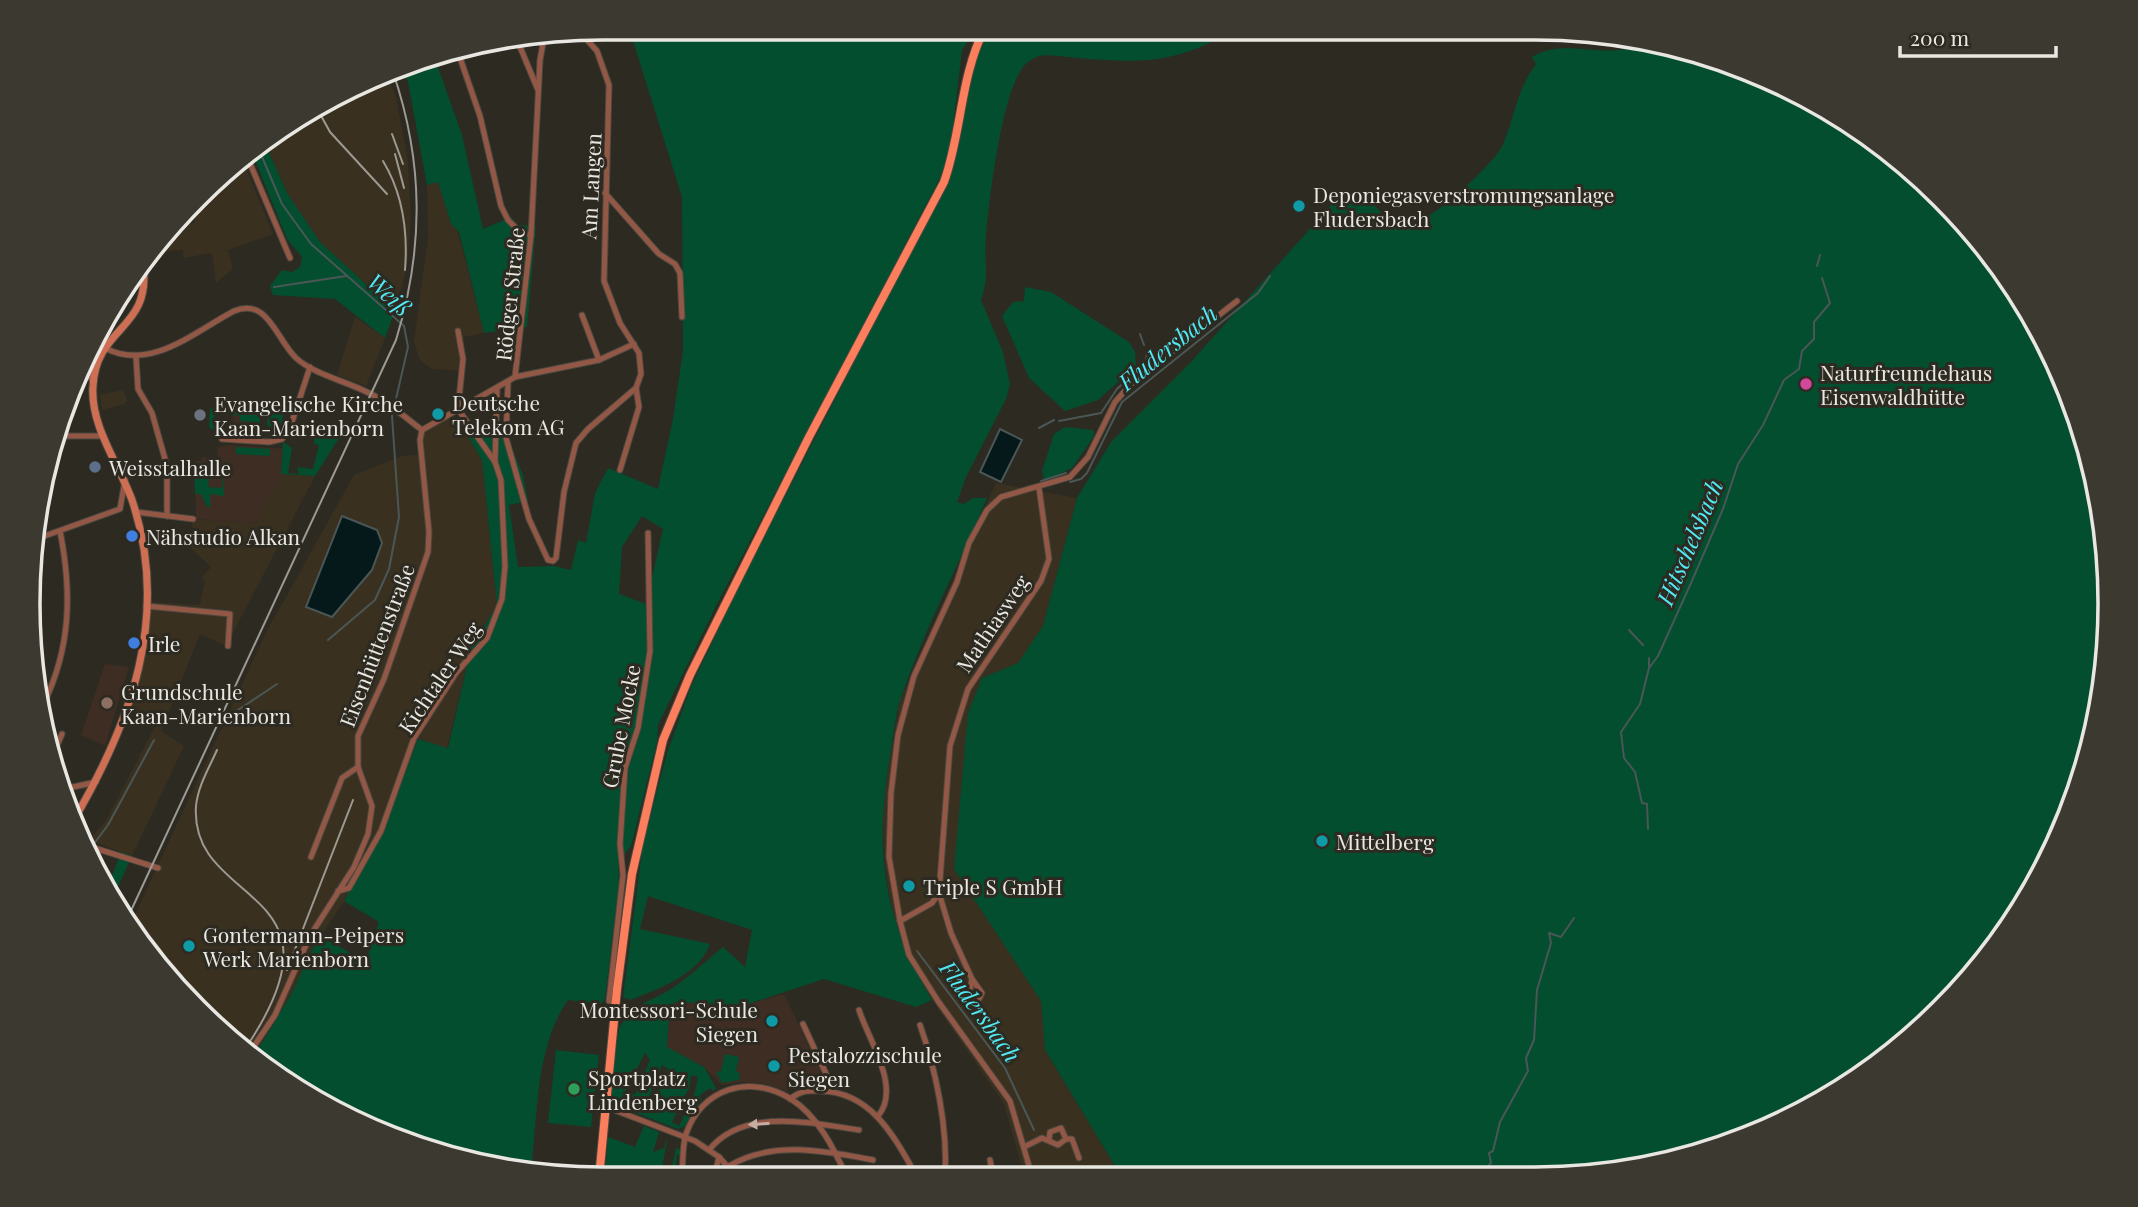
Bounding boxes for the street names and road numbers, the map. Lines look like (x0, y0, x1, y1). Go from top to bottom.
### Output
street label: Am Langen (573, 132, 607, 241)
street label: Rödger Straße (488, 226, 530, 362)
street label: Eisenhüttenstraße (332, 559, 420, 731)
street label: Mathiasweg (949, 569, 1035, 677)
street label: Kichtaler Weg (391, 615, 487, 739)
street label: Grube Mocke (594, 662, 646, 790)

